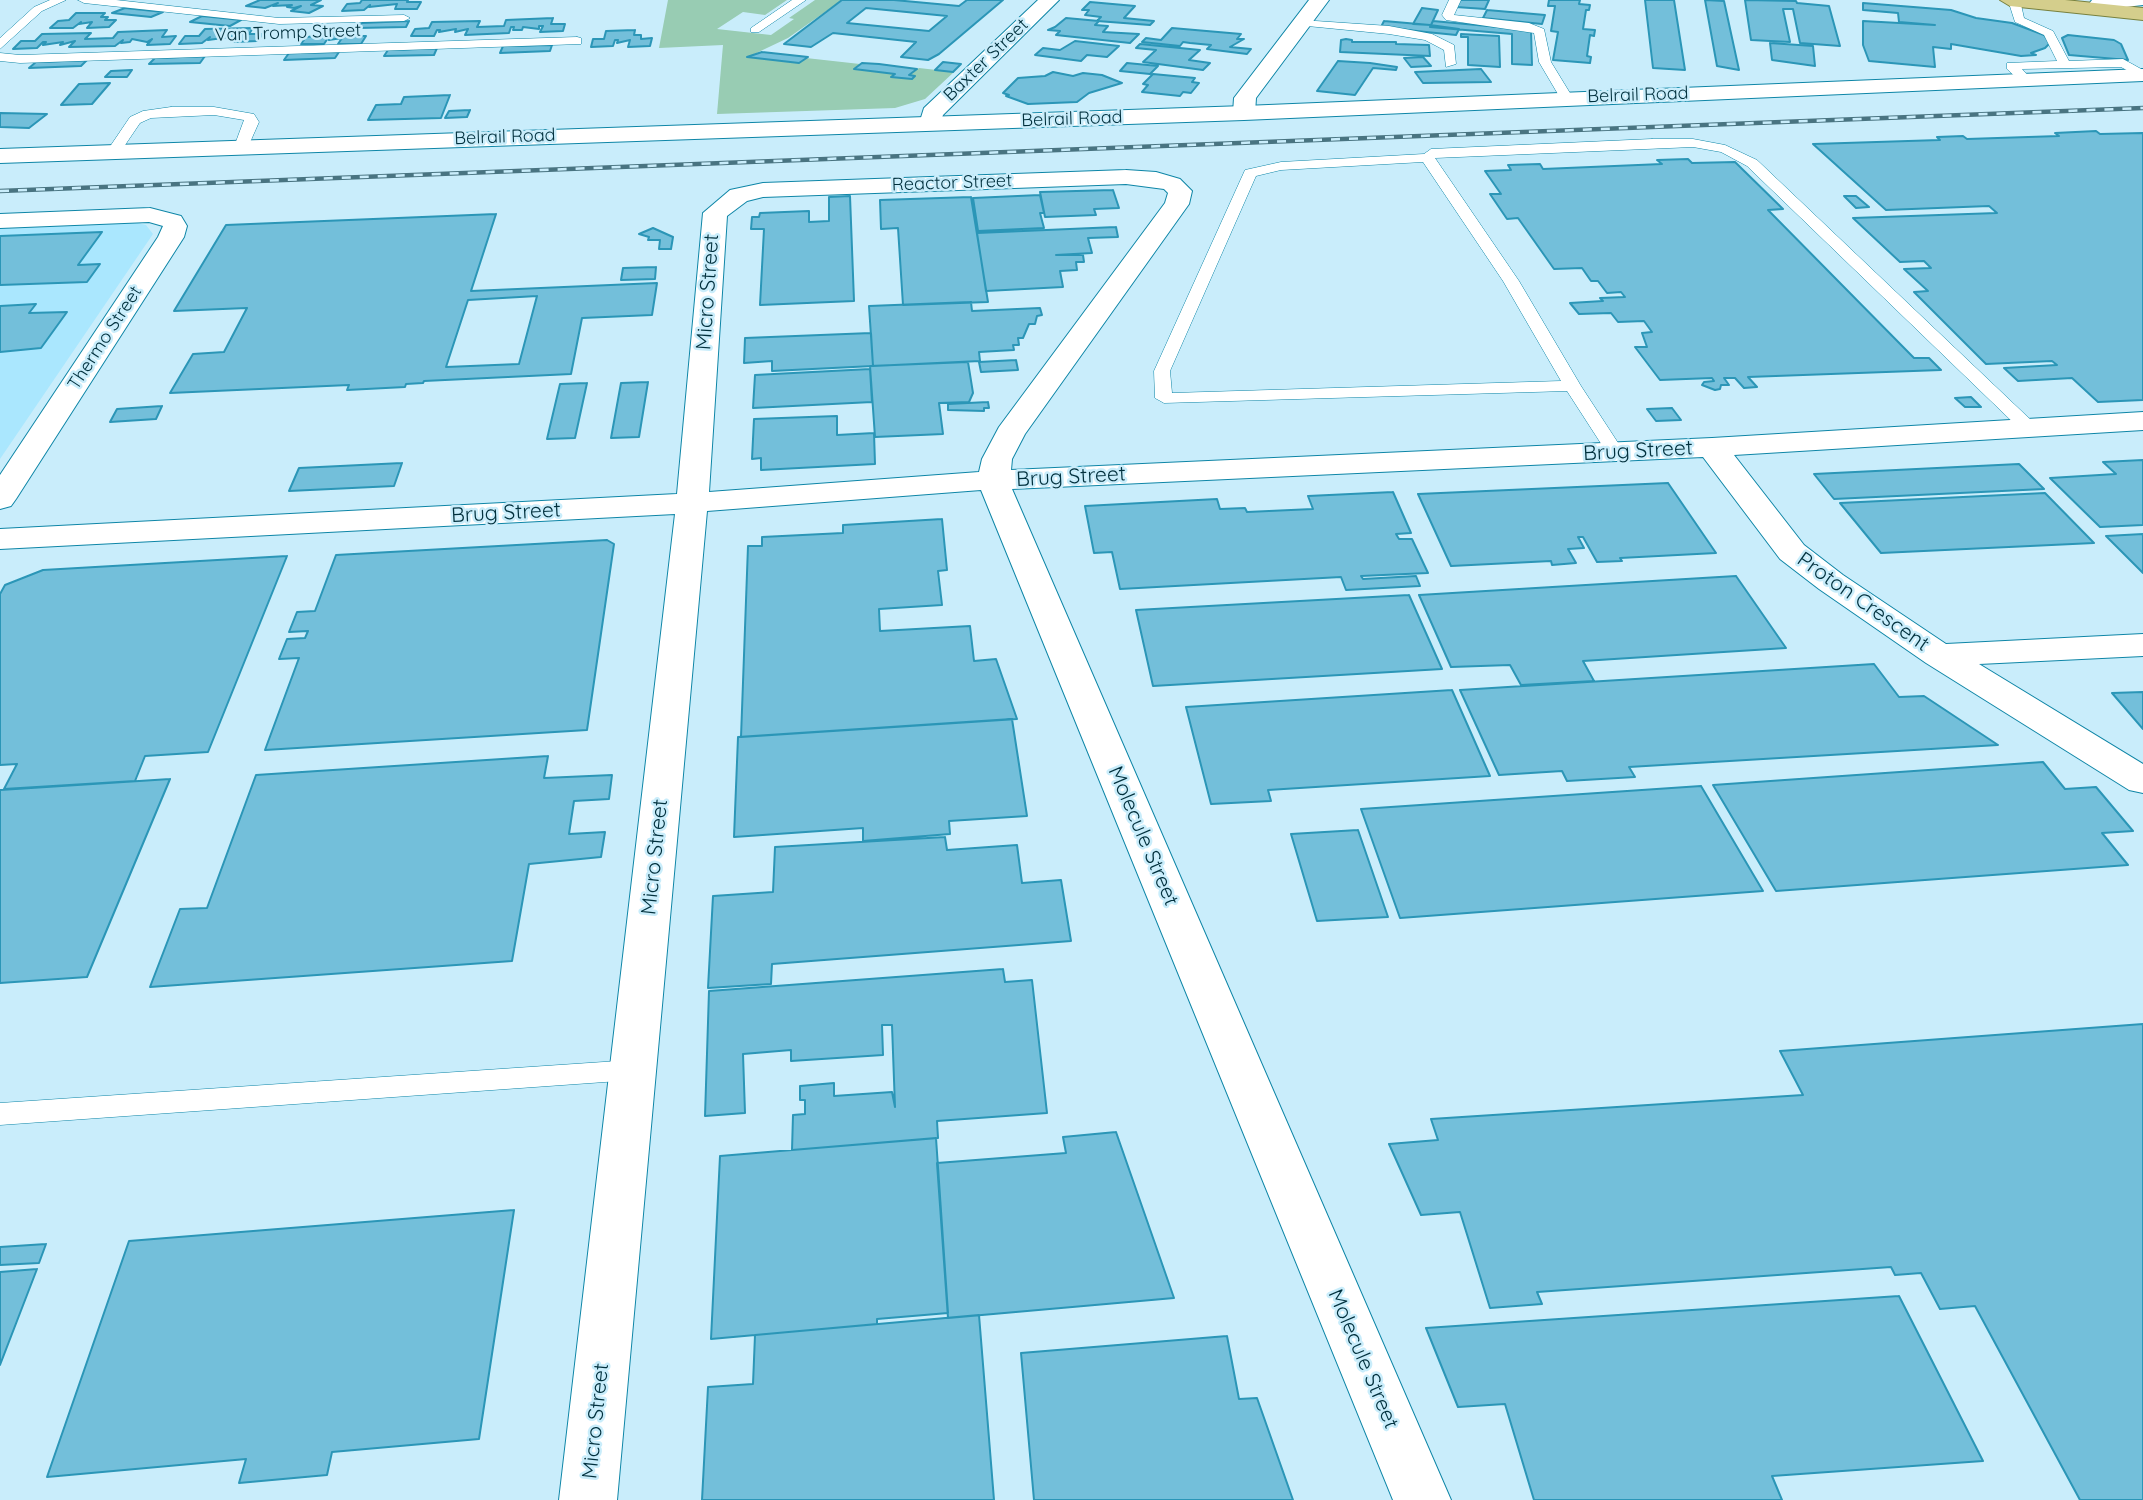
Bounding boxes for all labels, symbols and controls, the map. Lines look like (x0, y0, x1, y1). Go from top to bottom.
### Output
street label: Baxter Street (939, 14, 1033, 106)
street label: Van Tromp Street (214, 20, 362, 46)
street label: Belrail Road (1587, 82, 1689, 108)
street label: Belrail Road (1021, 106, 1123, 132)
street label: Belrail Road (454, 124, 556, 150)
street label: Reactor Street (891, 170, 1013, 196)
street label: Micro Street (691, 233, 725, 351)
street label: Thermo Street (63, 282, 147, 394)
street label: Brug Street (1583, 436, 1693, 466)
street label: Brug Street (1016, 462, 1126, 492)
street label: Brug Street (451, 498, 561, 528)
street label: Proton Crescent (1792, 547, 1934, 657)
street label: Molecule Street (1102, 763, 1184, 909)
street label: Micro Street (636, 798, 674, 916)
street label: Molecule Street (1322, 1286, 1404, 1432)
street label: Micro Street (577, 1362, 615, 1480)

